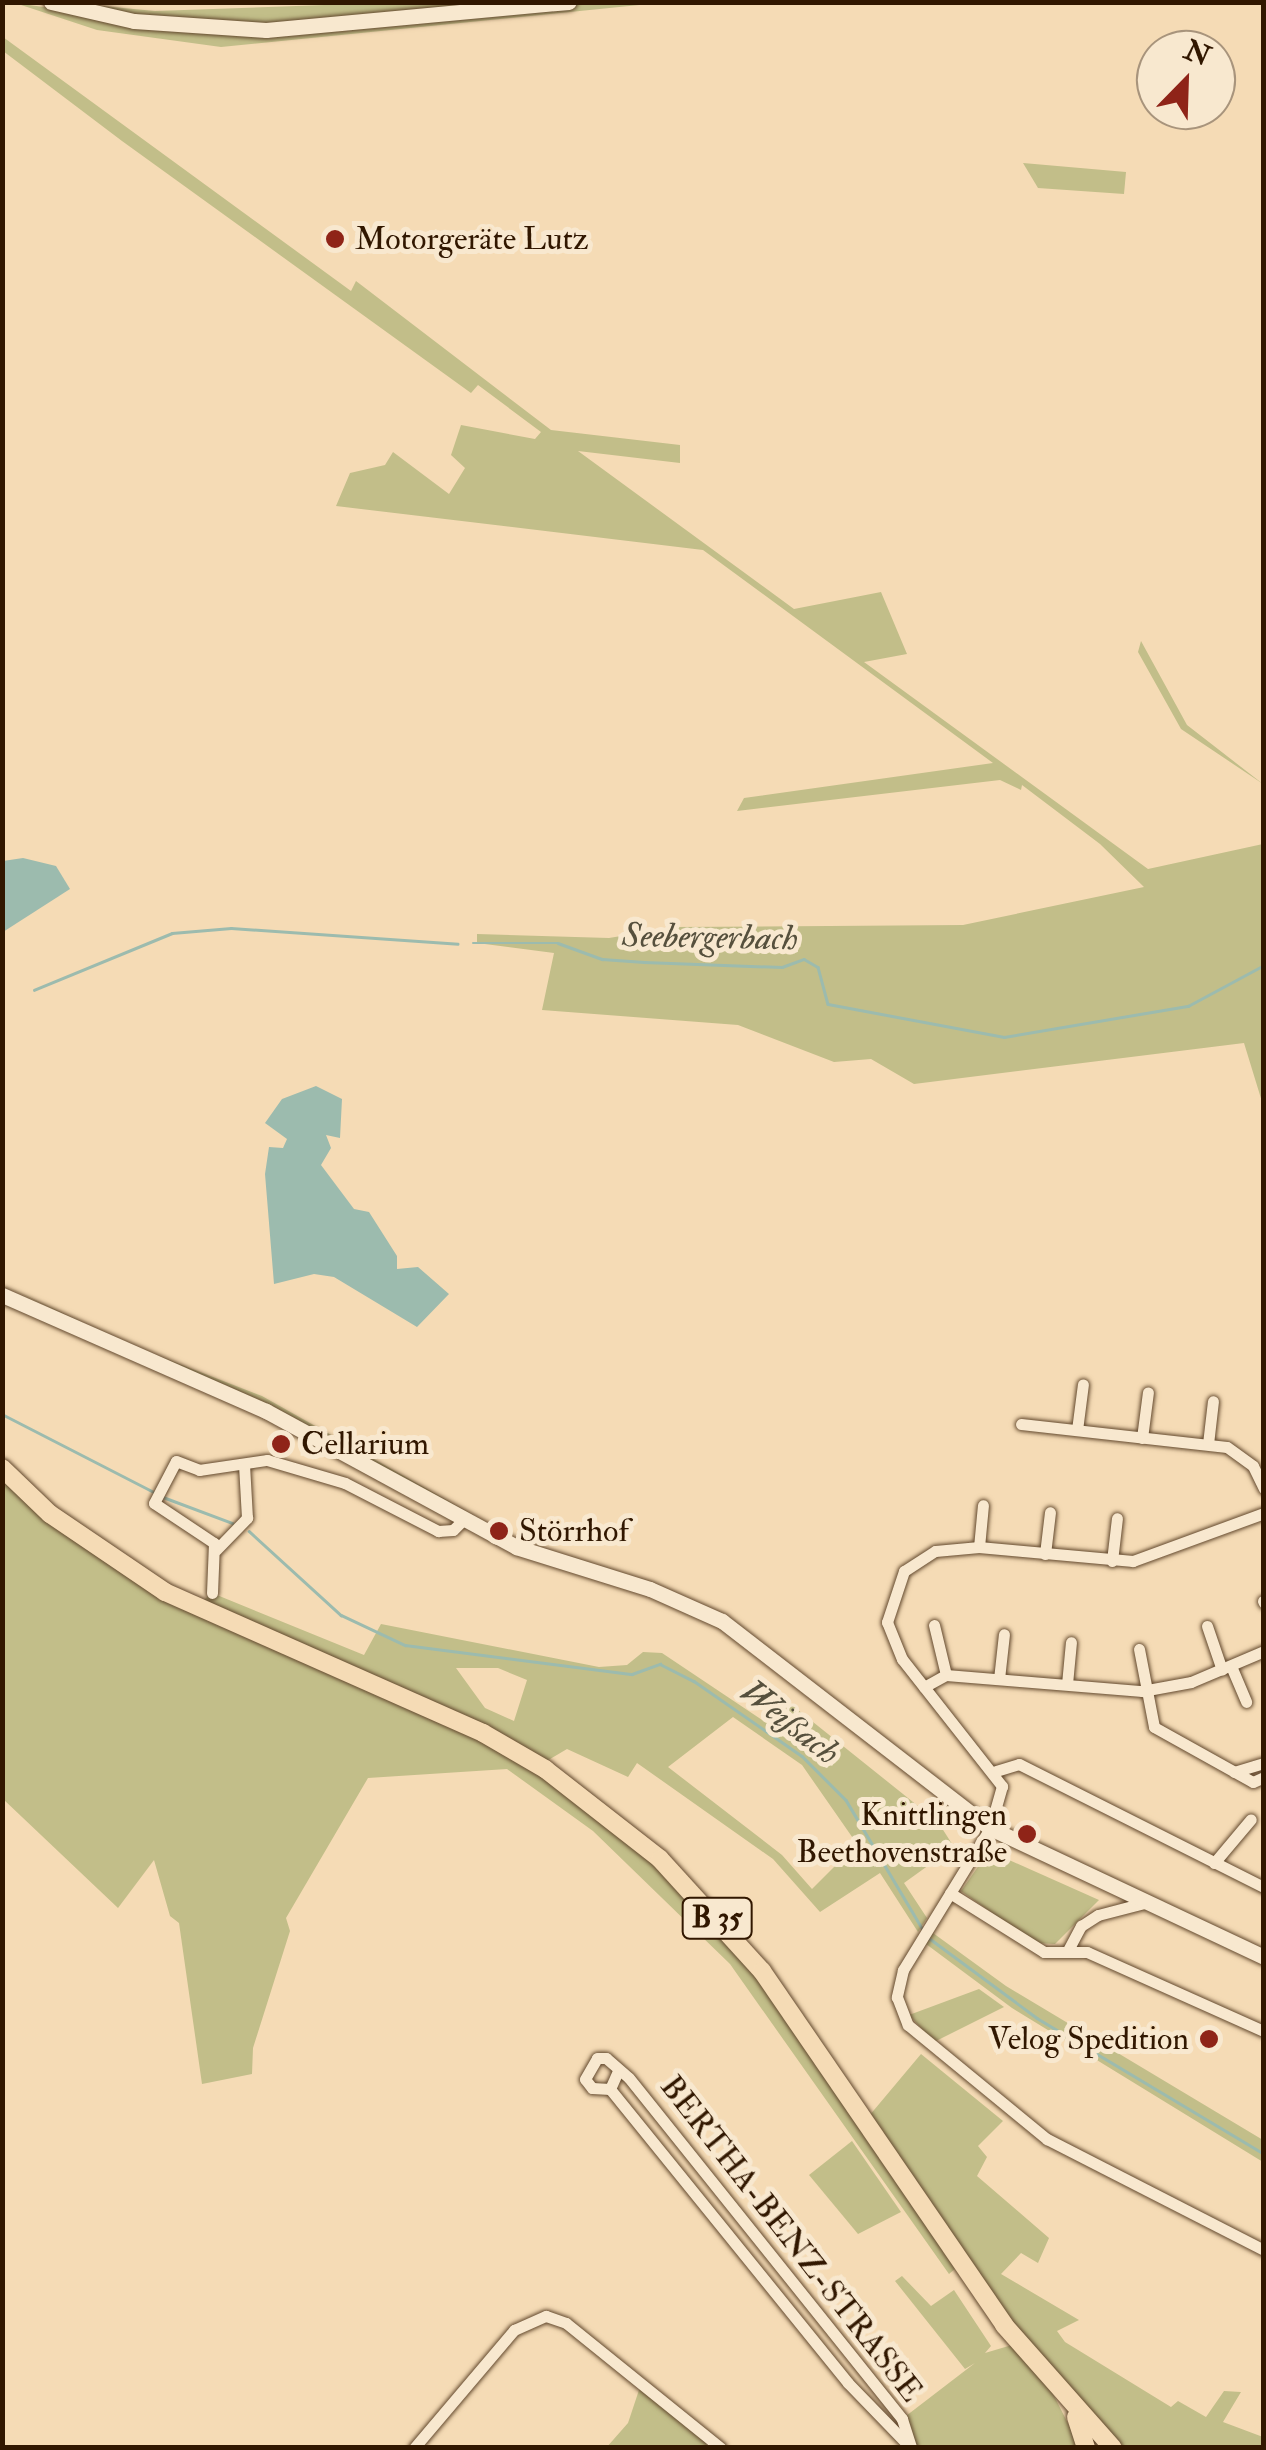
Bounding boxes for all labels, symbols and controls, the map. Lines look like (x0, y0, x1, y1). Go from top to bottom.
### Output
north arrow (1136, 30, 1236, 130)
text: N (1179, 33, 1216, 75)
place label: Motorgeräte Lutz (355, 220, 588, 258)
marker: Motorgeräte Lutz (324, 228, 346, 250)
water label: Seebergerbach (622, 914, 798, 960)
place label: Cellarium (301, 1425, 429, 1463)
marker: Cellarium (270, 1433, 292, 1455)
place label: Störrhof (519, 1512, 629, 1550)
marker: Störrhof (488, 1520, 510, 1542)
water label: Weißach (732, 1670, 848, 1774)
place label: Knittlingen Beethovenstraße (797, 1797, 1007, 1872)
marker: Knittlingen Beethovenstraße (1016, 1823, 1038, 1845)
road number: B 35 (680, 1893, 754, 1943)
place label: Velog Spedition (988, 2020, 1189, 2058)
marker: Velog Spedition (1198, 2028, 1220, 2050)
street label: BERTHA-BENZ-STRASSE (652, 2068, 930, 2410)

